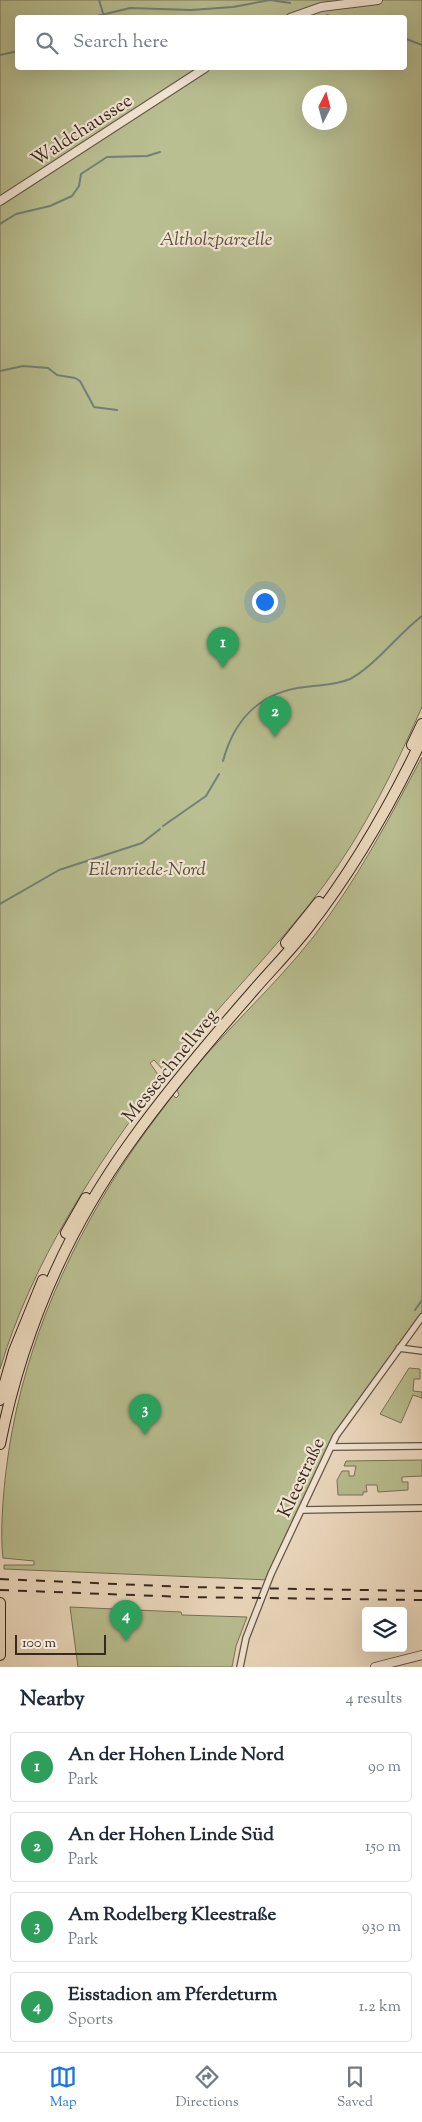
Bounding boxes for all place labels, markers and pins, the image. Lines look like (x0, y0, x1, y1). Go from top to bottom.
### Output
pin: 1 (207, 627, 239, 668)
pin: 2 (259, 696, 291, 737)
pin: 3 (129, 1394, 161, 1435)
pin: 4 (110, 1600, 142, 1641)

